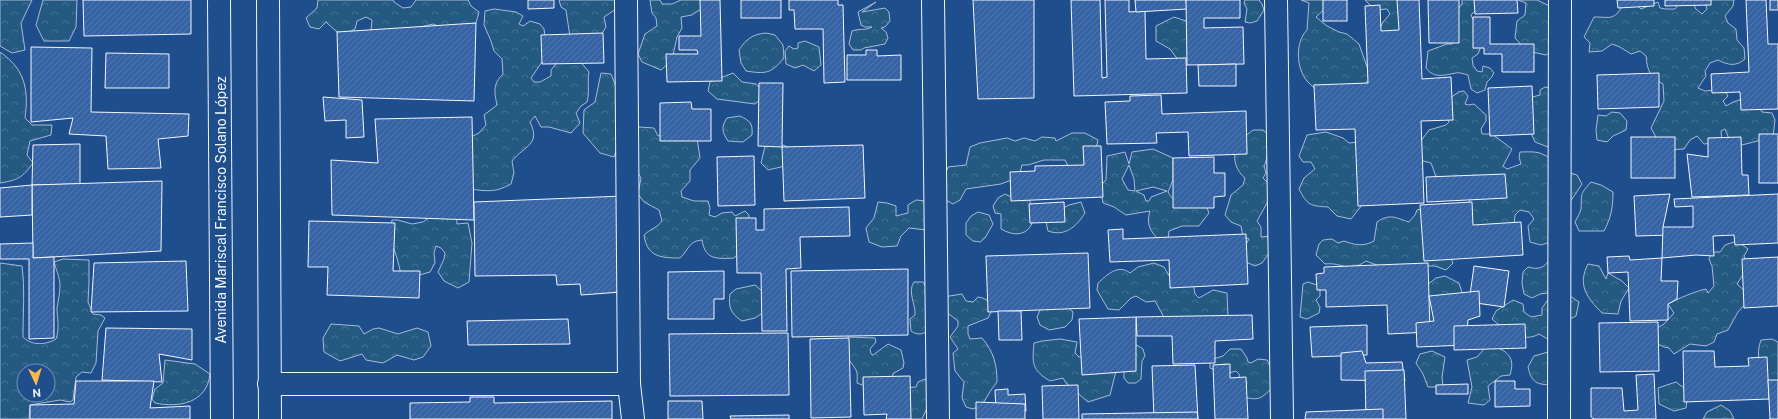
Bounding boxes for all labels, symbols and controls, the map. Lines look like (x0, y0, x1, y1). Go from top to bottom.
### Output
street label: Avenida Mariscal Francisco Solano López (213, 76, 229, 344)
north arrow (16, 363, 56, 403)
text: N (32, 387, 41, 399)

